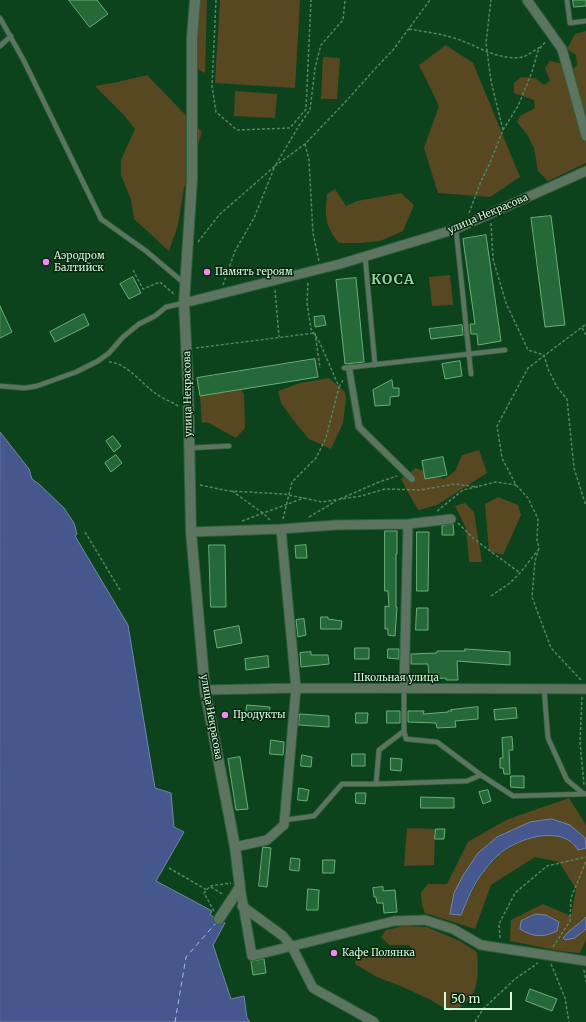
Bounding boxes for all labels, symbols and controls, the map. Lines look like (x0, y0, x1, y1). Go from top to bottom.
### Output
street label: улица Некрасова (446, 192, 530, 236)
place label: Аэродром Балтийск (54, 250, 105, 274)
marker: Аэродром Балтийск (41, 257, 51, 267)
place label: Память героям (215, 266, 293, 278)
marker: Память героям (202, 267, 212, 277)
district label: КОСА (371, 272, 415, 288)
street label: улица Некрасова (181, 351, 195, 437)
street label: Школьная улица (353, 672, 439, 684)
street label: улица Некрасова (198, 673, 224, 761)
place label: Продукты (233, 709, 286, 721)
marker: Продукты (220, 710, 230, 720)
place label: Кафе Полянка (342, 947, 415, 959)
marker: Кафе Полянка (329, 948, 339, 958)
scale bar (446, 984, 514, 1010)
text: 50 m (451, 991, 480, 1006)

